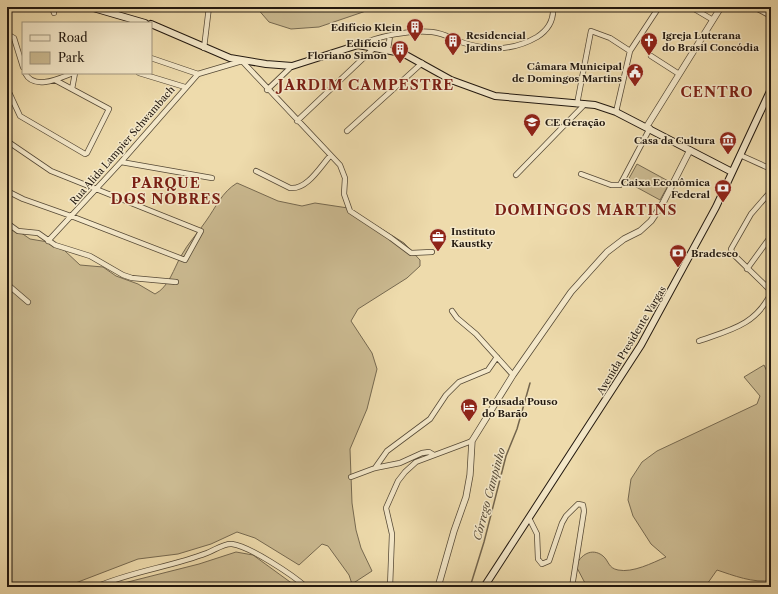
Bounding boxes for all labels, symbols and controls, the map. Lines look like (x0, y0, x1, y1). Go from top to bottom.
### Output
building icon: Edifício Klein (405, 17, 425, 42)
place label: Edifício Klein (331, 21, 402, 34)
legend (22, 22, 152, 74)
place label: Residencial Jardins (464, 29, 526, 54)
place label: Igreja Luterana do Brasil Concódia (662, 29, 759, 54)
text: Road (58, 30, 88, 45)
building icon: Residencial Jardins (443, 31, 463, 56)
church icon: Igreja Luterana do Brasil Concódia (639, 31, 659, 56)
place label: Edifício Floriano Simon (307, 37, 387, 62)
building icon: Edifício Floriano Simon (390, 39, 410, 64)
text: Park (58, 50, 85, 65)
place label: Câmara Municipal de Domingos Martins (512, 60, 622, 85)
public building icon: Câmara Municipal de Domingos Martins (625, 62, 645, 87)
district label: JARDIM CAMPESTRE (275, 76, 454, 94)
street label: Rua Alida Lampier Schwambach (67, 83, 178, 208)
district label: CENTRO (681, 83, 754, 101)
school or university icon: CE Geração (522, 112, 542, 137)
place label: CE Geração (545, 116, 605, 129)
museum icon: Casa da Cultura (718, 130, 738, 155)
place label: Casa da Cultura (634, 134, 715, 147)
district label: PARQUE DOS NOBRES (111, 174, 221, 208)
place label: Caixa Econômica Federal (621, 176, 710, 201)
bank icon: Caixa Econômica Federal (713, 178, 733, 203)
district label: DOMINGOS MARTINS (494, 201, 678, 219)
place label: Instituto Kaustky (451, 225, 495, 250)
office icon: Instituto Kaustky (428, 227, 448, 252)
bank icon: Bradesco (668, 243, 688, 268)
place label: Bradesco (691, 247, 738, 260)
street label: Avenida Presidente Vargas (593, 284, 669, 398)
place label: Pousada Pouso do Barão (482, 395, 558, 420)
hotel icon: Pousada Pouso do Barão (459, 397, 479, 422)
water label: Córrego Campinho (470, 446, 508, 542)

